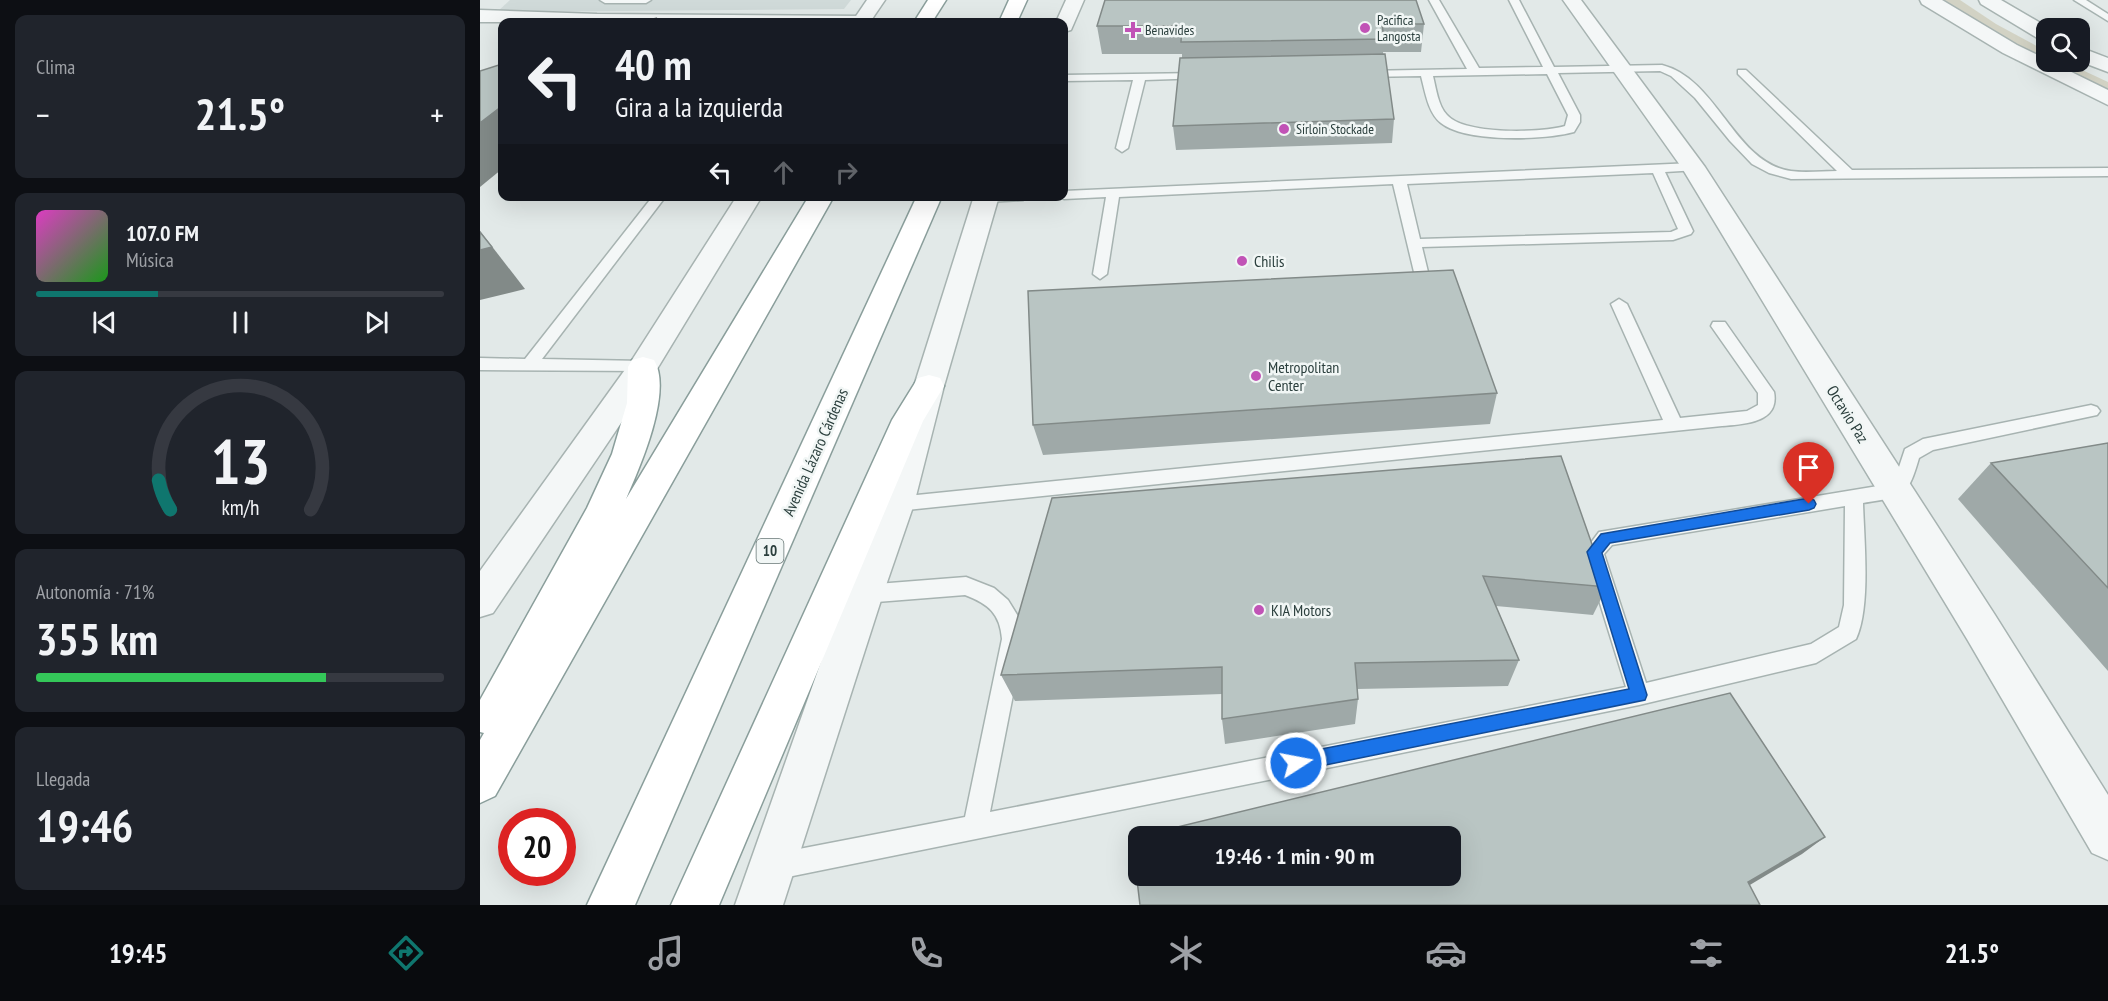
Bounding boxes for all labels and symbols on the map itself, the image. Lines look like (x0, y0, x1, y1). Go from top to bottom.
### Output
place label: Pacifica Langosta (1377, 11, 1421, 45)
place label: Benavides (1145, 21, 1194, 39)
marker: Pacifica Langosta (1358, 21, 1372, 35)
marker: Benavides (1126, 23, 1140, 37)
place label: Sirloin Stockade (1296, 120, 1374, 138)
marker: Sirloin Stockade (1277, 122, 1291, 136)
place label: Chilis (1254, 251, 1284, 271)
marker: Chilis (1235, 254, 1249, 268)
place label: Metropolitan Center (1268, 357, 1339, 395)
marker: Metropolitan Center (1249, 369, 1263, 383)
street label: Octavio Paz (1823, 381, 1874, 447)
street label: Avenida Lázaro Cárdenas (778, 385, 852, 519)
pin (1783, 442, 1834, 504)
road number: 10 (756, 539, 784, 563)
place label: KIA Motors (1271, 600, 1331, 620)
marker: KIA Motors (1252, 603, 1266, 617)
position arrow (1264, 731, 1328, 795)
speed limit sign: 20 (498, 808, 576, 886)

